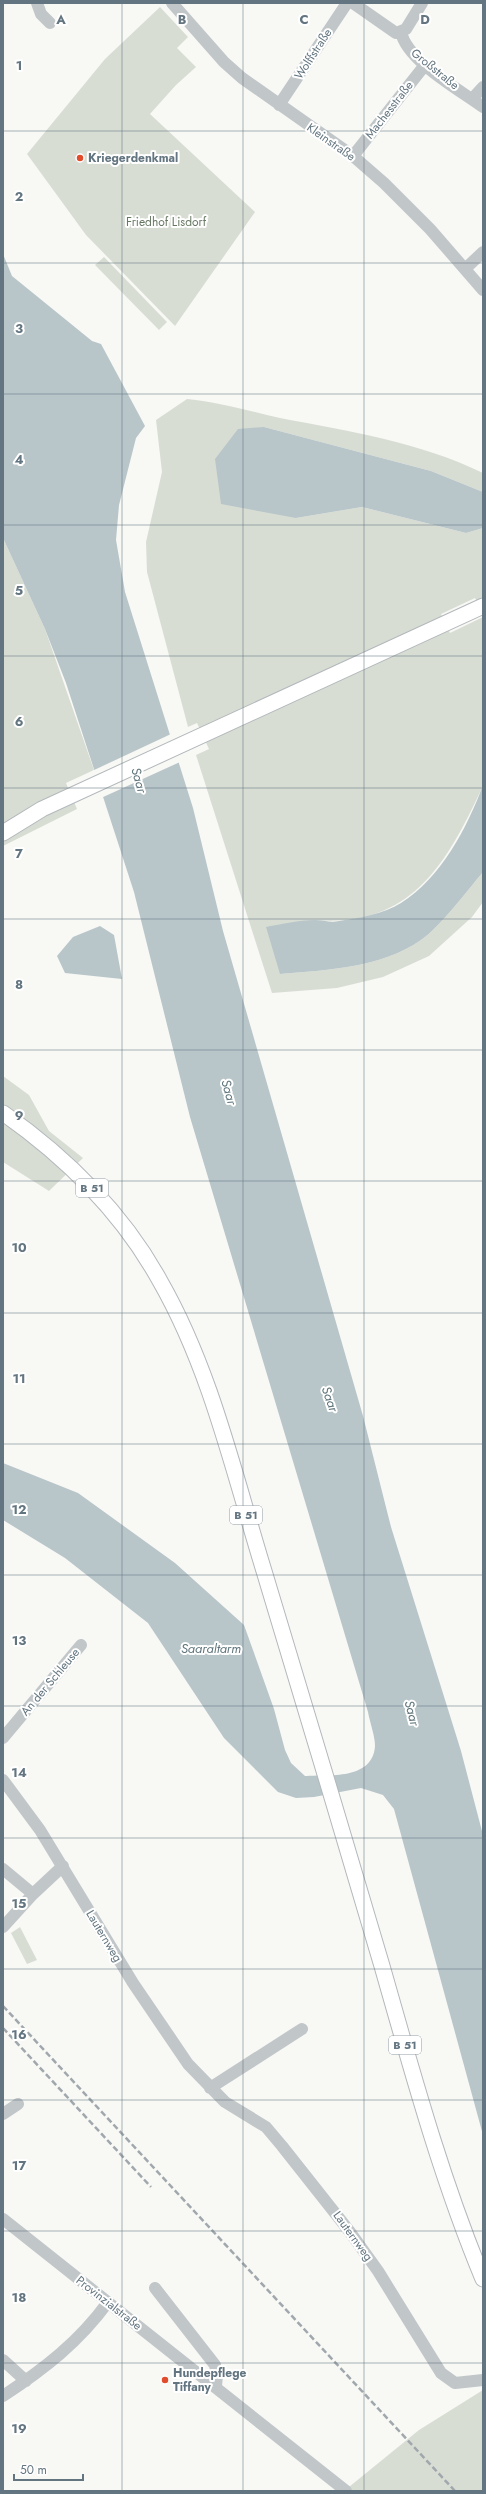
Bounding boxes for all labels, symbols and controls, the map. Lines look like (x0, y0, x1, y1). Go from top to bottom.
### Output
text: A (55, 10, 66, 29)
text: B (178, 10, 187, 29)
text: C (299, 10, 309, 29)
text: D (420, 10, 430, 29)
street label: Wolffstraße (290, 25, 336, 83)
street label: Großstraße (407, 44, 463, 94)
text: 1 (16, 56, 22, 75)
street label: Machesstraße (361, 77, 417, 143)
street label: Kleinstraße (303, 119, 359, 165)
place label: Kriegerdenkmal (88, 149, 178, 167)
marker: Kriegerdenkmal (75, 153, 85, 163)
text: 2 (15, 187, 23, 206)
park label: Friedhof Lisdorf (126, 213, 207, 231)
text: 3 (15, 319, 23, 338)
text: 4 (14, 450, 24, 469)
text: 5 (15, 581, 23, 600)
text: 6 (15, 712, 24, 731)
water label: Saar (126, 765, 152, 796)
text: 7 (15, 844, 23, 863)
text: 8 (15, 975, 23, 994)
water label: Saar (216, 1077, 242, 1108)
text: 9 (15, 1106, 24, 1125)
road number: B 51 (76, 1179, 108, 1197)
text: 10 (11, 1238, 27, 1257)
text: 11 (12, 1369, 26, 1388)
water label: Saar (317, 1384, 343, 1415)
text: 12 (11, 1500, 27, 1519)
road number: B 51 (230, 1506, 262, 1524)
text: 13 (12, 1631, 26, 1650)
water label: Saaraltarm (181, 1639, 241, 1658)
street label: An der Schleuse (16, 1644, 84, 1720)
water label: Saar (400, 1698, 424, 1728)
text: 14 (11, 1763, 27, 1782)
text: 15 (11, 1894, 27, 1913)
street label: Lauternweg (81, 1907, 127, 1965)
text: 16 (11, 2025, 27, 2044)
road number: B 51 (389, 2036, 421, 2054)
text: 17 (12, 2156, 26, 2175)
street label: Lauternweg (329, 2207, 377, 2265)
street label: Provinzialstraße (72, 2272, 146, 2334)
text: 18 (12, 2288, 26, 2307)
place label: Hundepflege Tiffany (173, 2364, 246, 2396)
marker: Hundepflege Tiffany (160, 2375, 170, 2385)
text: 19 (11, 2419, 27, 2438)
scale bar (14, 2456, 83, 2482)
text: 50 m (20, 2461, 47, 2479)

